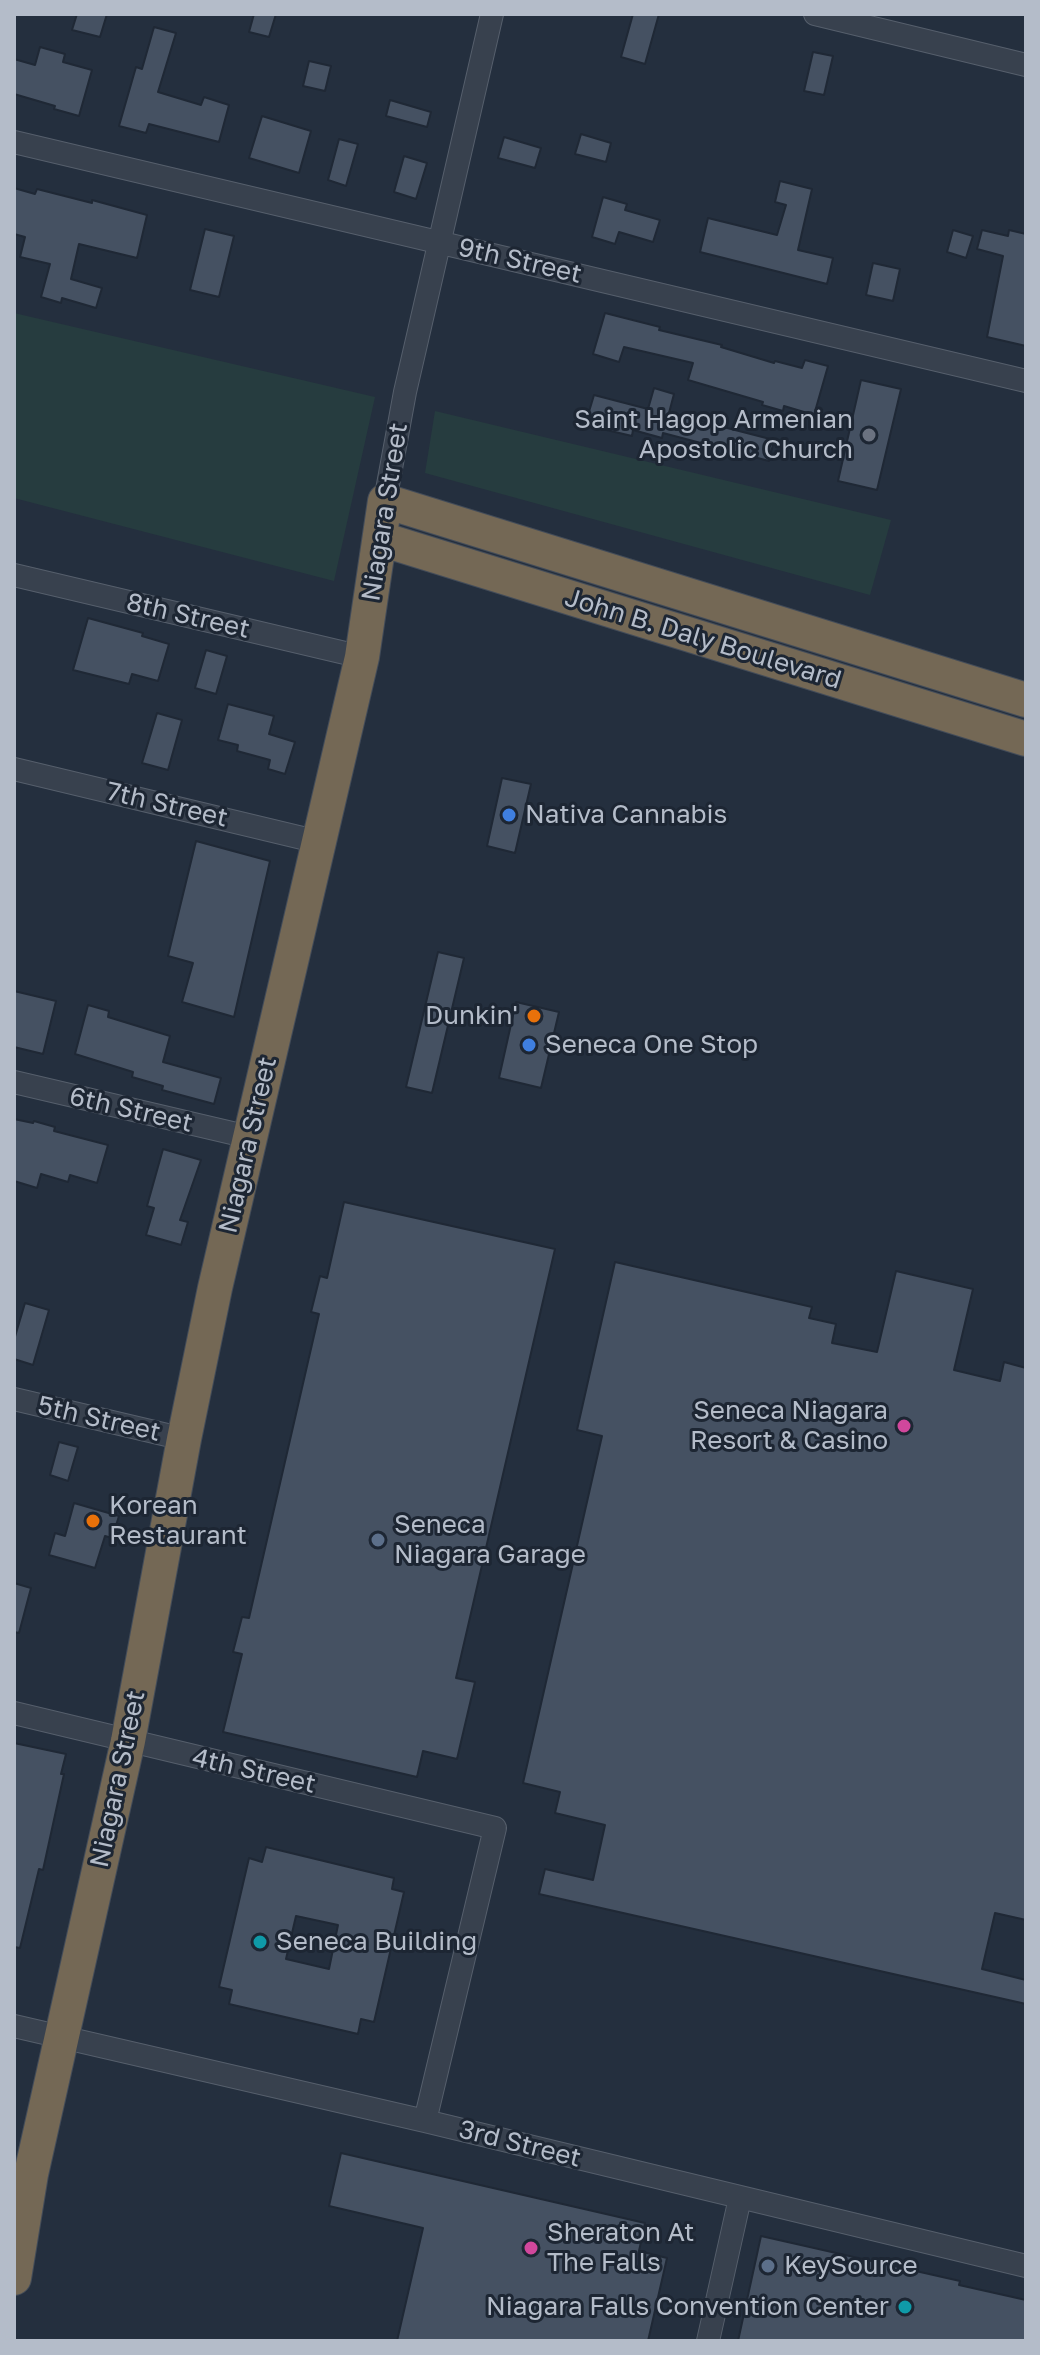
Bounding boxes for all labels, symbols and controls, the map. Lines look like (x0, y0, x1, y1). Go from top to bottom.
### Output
street label: 9th Street (455, 232, 585, 290)
place label: Saint Hagop Armenian Apostolic Church (574, 404, 853, 466)
street label: Niagara Street (356, 421, 414, 603)
marker: Saint Hagop Armenian Apostolic Church (860, 426, 878, 444)
street label: John B. Daly Boulevard (561, 582, 845, 696)
street label: 8th Street (123, 587, 253, 645)
street label: 7th Street (103, 776, 231, 834)
place label: Nativa Cannabis (525, 799, 727, 831)
marker: Nativa Cannabis (500, 806, 518, 824)
place label: Dunkin' (425, 1000, 518, 1032)
marker: Dunkin' (525, 1007, 543, 1025)
place label: Seneca One Stop (545, 1029, 758, 1061)
marker: Seneca One Stop (520, 1036, 538, 1054)
street label: Niagara Street (213, 1054, 283, 1236)
street label: 6th Street (66, 1081, 196, 1139)
street label: 5th Street (35, 1390, 163, 1448)
place label: Seneca Niagara Resort & Casino (690, 1395, 888, 1456)
marker: Seneca Niagara Resort & Casino (895, 1417, 913, 1435)
place label: Korean Restaurant (109, 1490, 247, 1552)
place label: Seneca Niagara Garage (394, 1509, 586, 1570)
marker: Korean Restaurant (84, 1512, 102, 1530)
marker: Seneca Niagara Garage (369, 1531, 387, 1549)
street label: Niagara Street (84, 1688, 152, 1870)
street label: 4th Street (189, 1742, 319, 1800)
place label: Seneca Building (276, 1926, 477, 1958)
marker: Seneca Building (251, 1933, 269, 1951)
street label: 3rd Street (456, 2114, 584, 2174)
place label: Sheraton At The Falls (547, 2217, 694, 2278)
marker: Sheraton At The Falls (522, 2239, 540, 2257)
place label: KeySource (784, 2250, 918, 2282)
marker: KeySource (759, 2257, 777, 2275)
place label: Niagara Falls Convention Center (486, 2291, 889, 2323)
marker: Niagara Falls Convention Center (896, 2298, 914, 2316)

